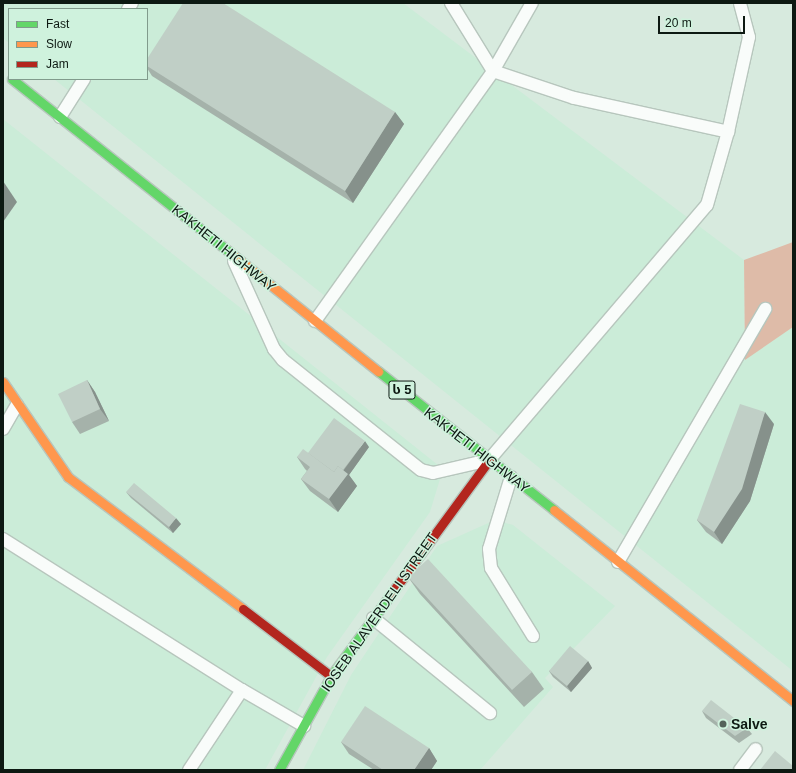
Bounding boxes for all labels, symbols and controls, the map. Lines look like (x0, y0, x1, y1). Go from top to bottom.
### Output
legend (8, 8, 148, 80)
scale bar (660, 8, 747, 34)
text: 20 m (665, 16, 692, 30)
text: Fast (46, 17, 69, 31)
text: Slow (46, 37, 72, 51)
text: Jam (46, 57, 69, 71)
street label: KAKHETI HIGHWAY (169, 201, 279, 295)
road number: ს 5 (388, 379, 416, 401)
street label: KAKHETI HIGHWAY (421, 404, 533, 496)
street label: IOSEB ALAVERDELI STREET (317, 529, 441, 695)
place label: Salve (731, 716, 768, 732)
marker: Salve (718, 719, 728, 729)

